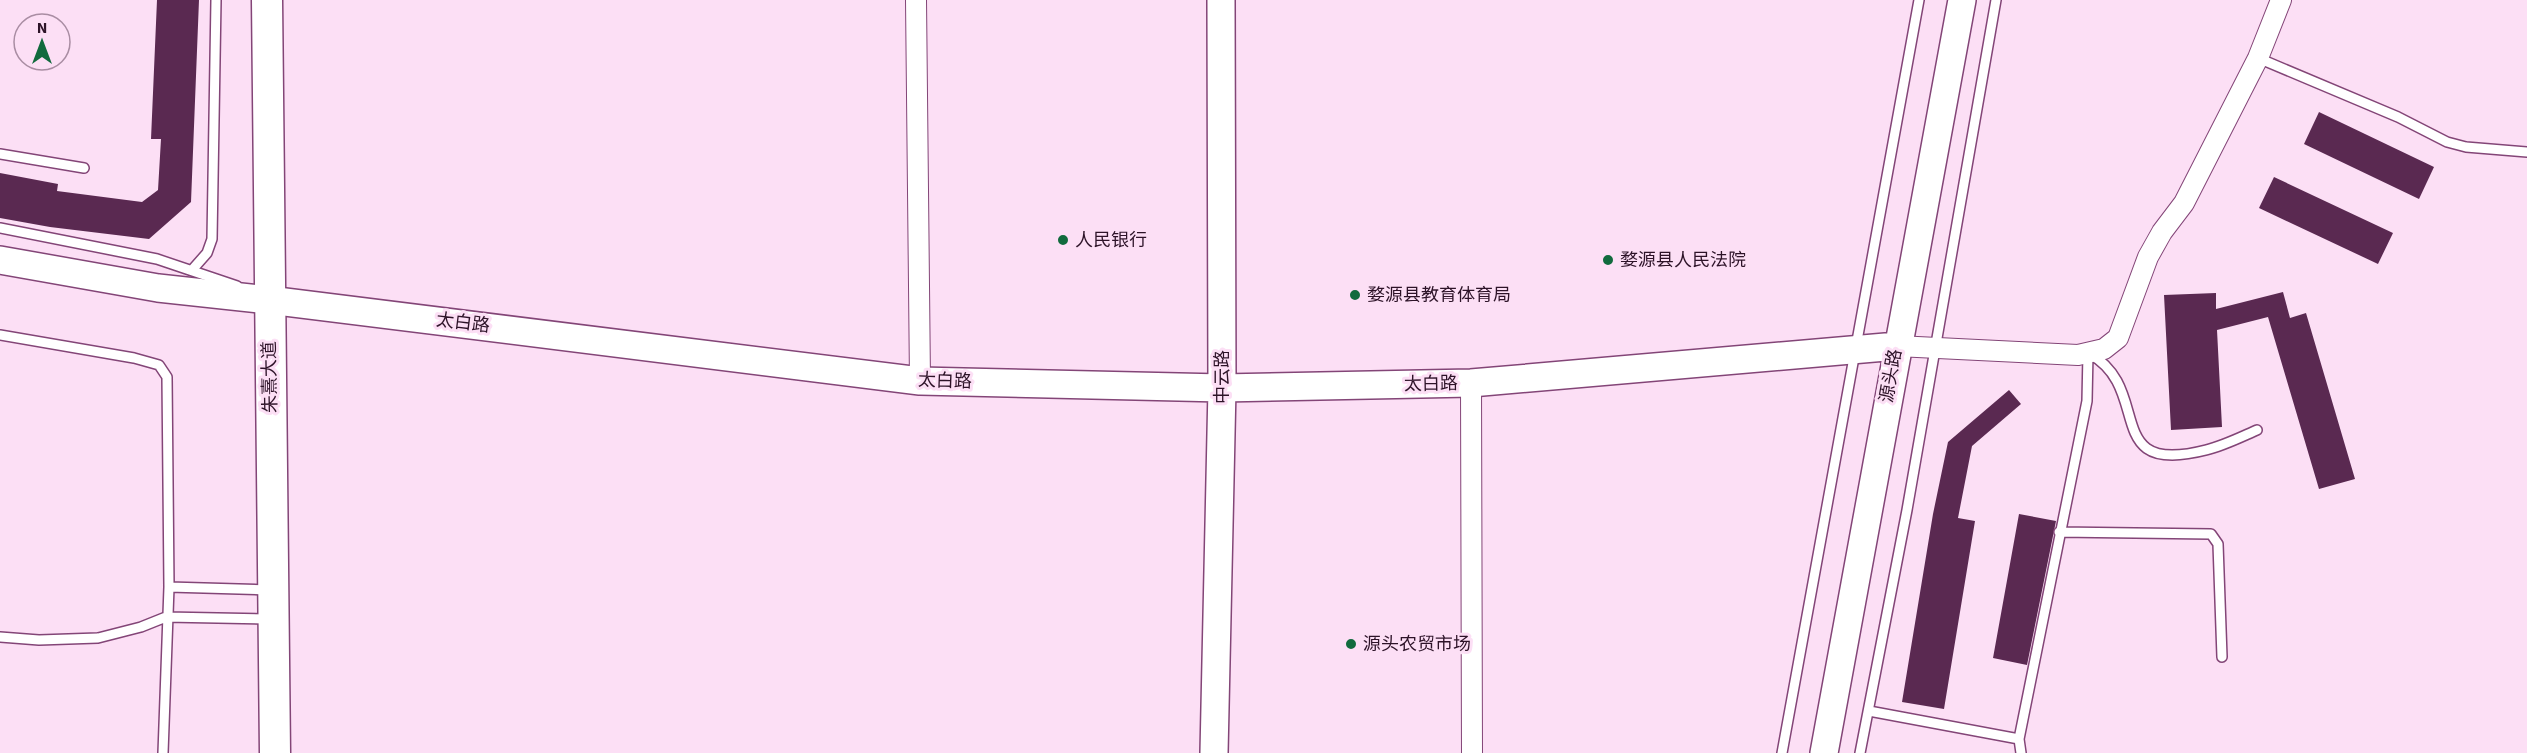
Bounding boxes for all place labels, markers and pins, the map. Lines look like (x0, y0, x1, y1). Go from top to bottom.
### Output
place label: 人民银行 (1075, 228, 1147, 253)
marker: 人民银行 (1056, 233, 1070, 247)
place label: 婺源县人民法院 (1620, 248, 1746, 273)
marker: 婺源县人民法院 (1601, 253, 1615, 267)
place label: 婺源县教育体育局 (1367, 283, 1511, 308)
marker: 婺源县教育体育局 (1348, 288, 1362, 302)
place label: 源头农贸市场 (1363, 632, 1471, 657)
marker: 源头农贸市场 (1344, 637, 1358, 651)

